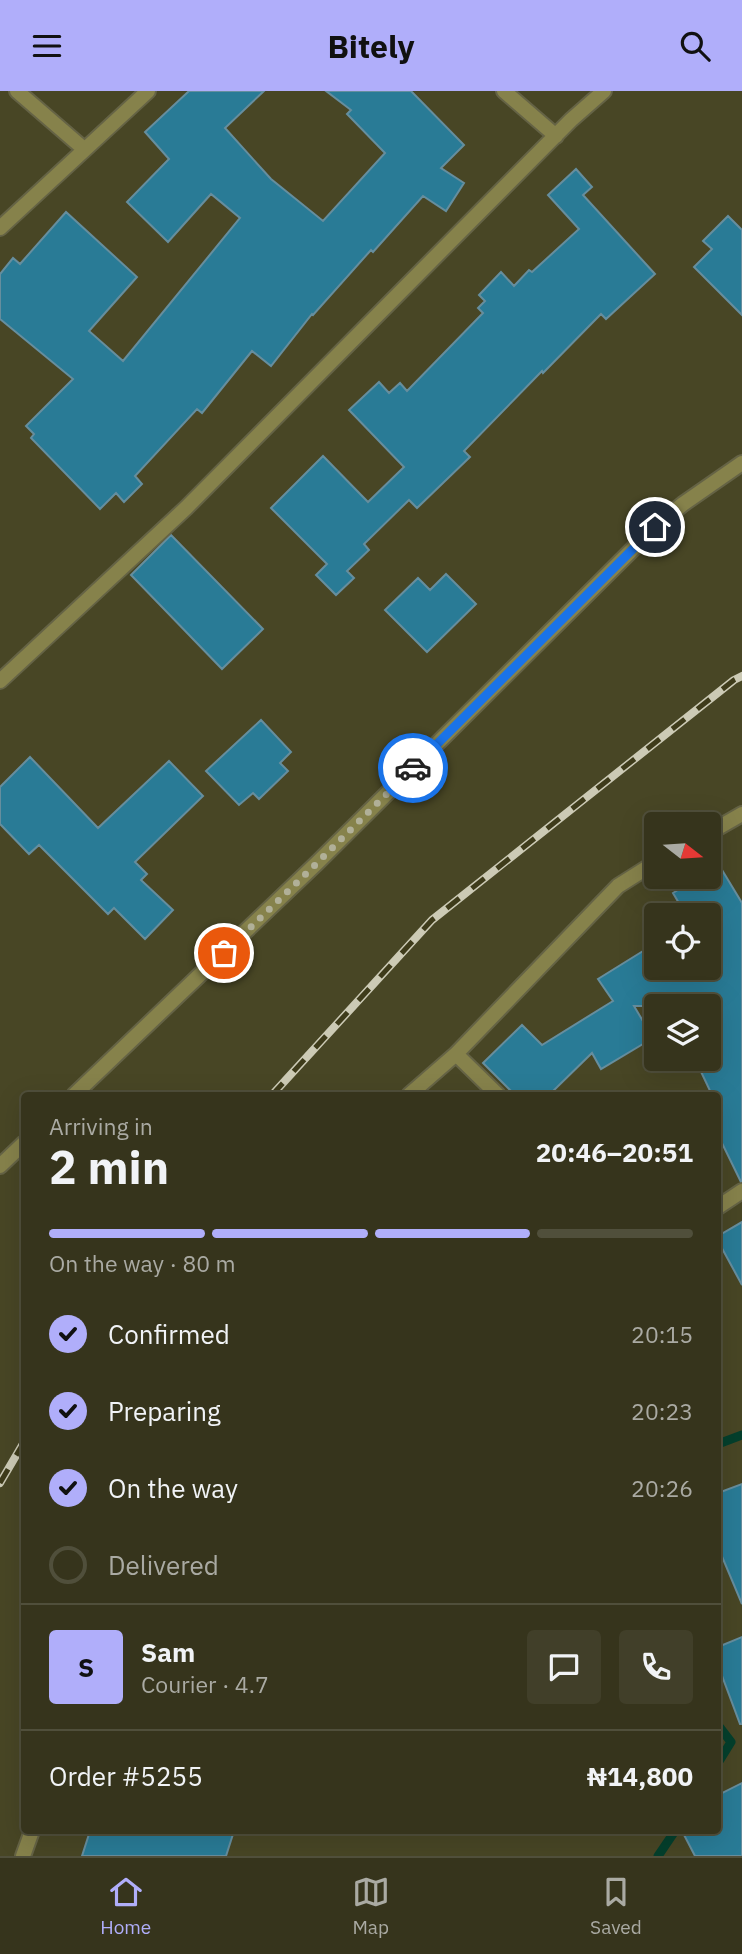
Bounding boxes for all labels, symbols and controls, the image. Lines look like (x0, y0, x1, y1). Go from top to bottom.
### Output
text: Bitely (327, 25, 415, 67)
icon: menu (28, 27, 66, 65)
icon: search (676, 27, 714, 65)
pin (625, 497, 685, 557)
icon: home (636, 508, 674, 546)
courier (378, 733, 448, 803)
icon: car (394, 749, 432, 787)
north arrow (644, 812, 721, 889)
map controls (644, 812, 721, 1071)
button: locate (644, 903, 721, 980)
pin (194, 923, 254, 983)
icon: bag (205, 934, 243, 972)
button: layers (644, 994, 721, 1071)
text: Arriving in (49, 1111, 153, 1141)
text: 20:46–20:51 (536, 1135, 693, 1169)
text: 2 min (49, 1137, 169, 1197)
text: On the way · 80 m (49, 1248, 236, 1278)
icon: check (49, 1315, 87, 1353)
text: Confirmed (108, 1317, 230, 1351)
text: 20:15 (631, 1319, 693, 1349)
icon: check (49, 1392, 87, 1430)
text: Preparing (108, 1394, 221, 1428)
text: 20:23 (631, 1396, 693, 1426)
icon: check (49, 1469, 87, 1507)
text: On the way (108, 1471, 238, 1505)
text: 20:26 (631, 1473, 693, 1503)
text: Delivered (108, 1548, 219, 1582)
button: chat (527, 1630, 601, 1704)
button: phone (619, 1630, 693, 1704)
text: Sam (141, 1635, 195, 1669)
text: S (78, 1650, 94, 1684)
text: Courier · 4.7 (141, 1669, 269, 1699)
text: Order #5255 (49, 1759, 203, 1793)
text: ₦14,800 (587, 1759, 693, 1793)
tab: Home (100, 1873, 151, 1939)
tab: Map (352, 1873, 390, 1939)
tab: Saved (590, 1873, 642, 1939)

